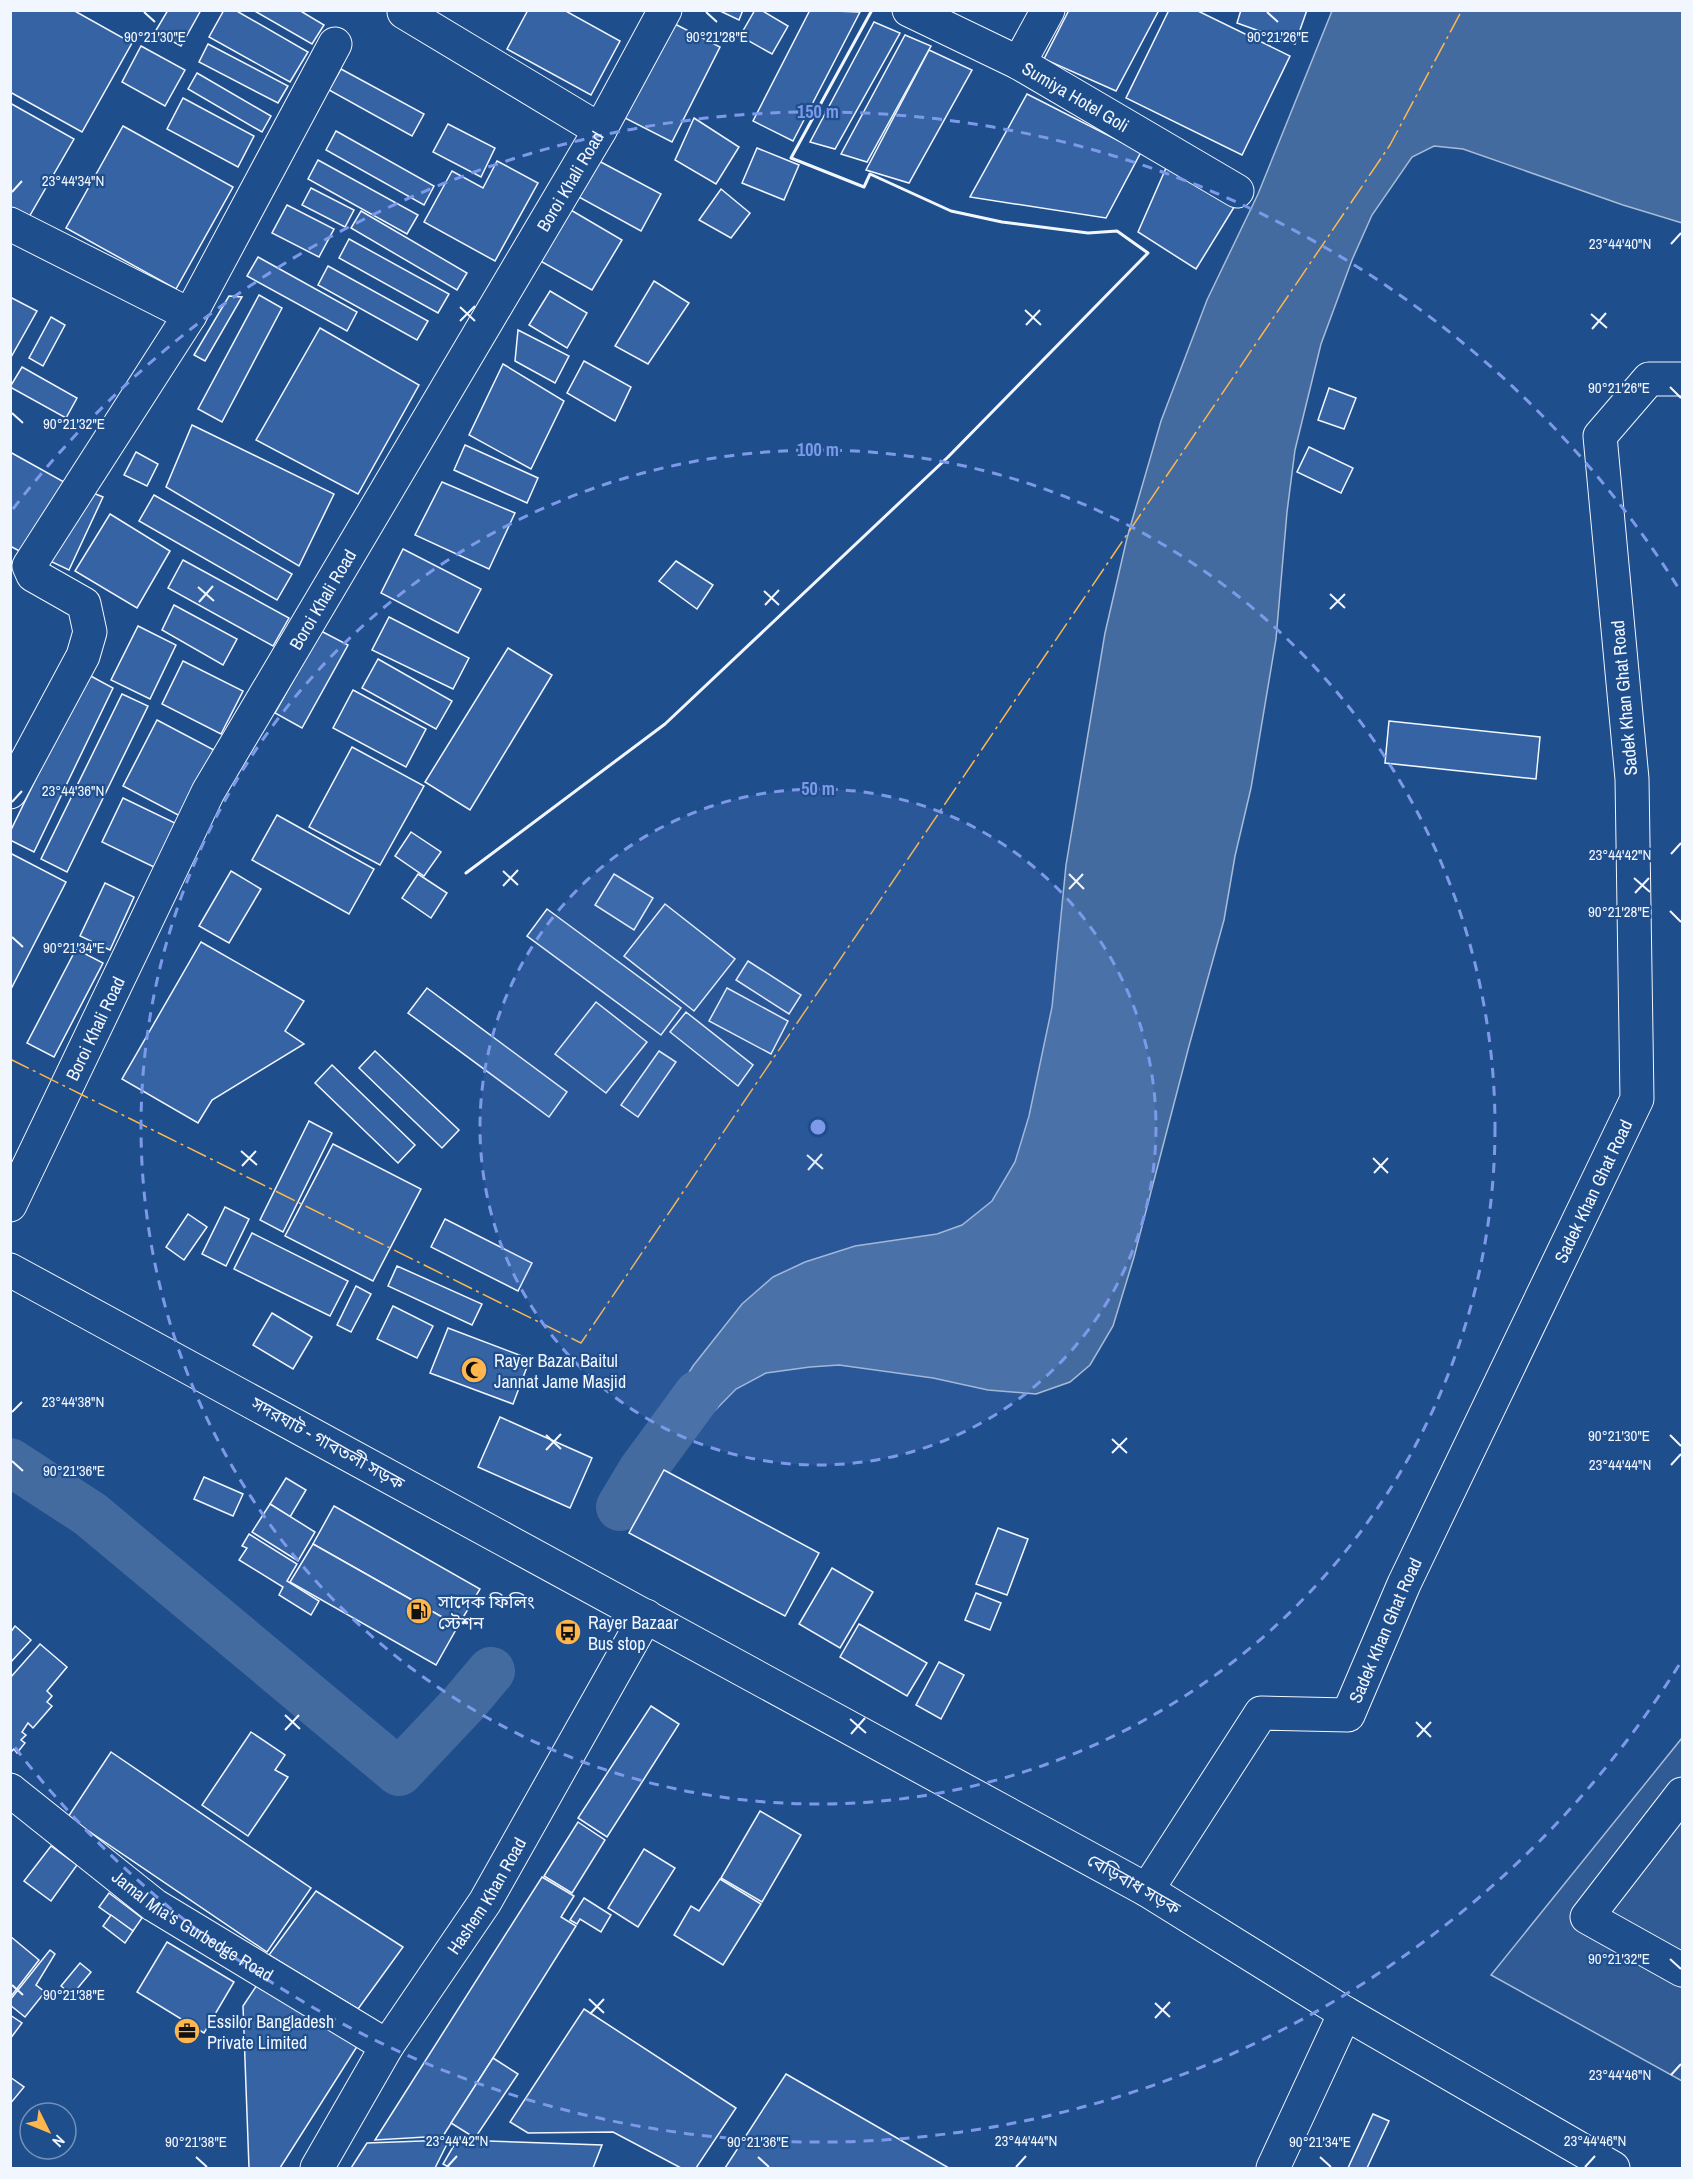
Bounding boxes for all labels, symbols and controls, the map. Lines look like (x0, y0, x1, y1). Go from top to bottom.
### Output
text: 90°21'30"E (124, 26, 186, 47)
text: 90°21'28"E (686, 26, 748, 47)
text: 90°21'26"E (1247, 26, 1309, 47)
street label: Sumiya Hotel Goli (1018, 55, 1134, 137)
text: 150 m (797, 99, 839, 124)
street label: Boroi Khali Road (530, 126, 609, 236)
text: 23°44'34"N (42, 170, 104, 191)
text: 23°44'40"N (1589, 233, 1651, 254)
text: 90°21'26"E (1588, 377, 1650, 398)
text: 90°21'32"E (43, 413, 105, 434)
text: 100 m (797, 437, 839, 462)
street label: Boroi Khali Road (283, 544, 362, 654)
street label: Sadek Khan Ghat Road (1605, 619, 1643, 777)
text: 50 m (801, 776, 835, 801)
text: 23°44'36"N (42, 780, 104, 801)
text: 23°44'42"N (1589, 844, 1651, 865)
text: 90°21'28"E (1588, 901, 1650, 922)
text: 90°21'34"E (43, 937, 105, 958)
street label: Boroi Khali Road (59, 972, 130, 1084)
street label: Sadek Khan Ghat Road (1548, 1115, 1638, 1267)
centre of rings (808, 1117, 828, 1137)
place label: Rayer Bazar Baitul Jannat Jame Masjid (494, 1348, 626, 1394)
mosque icon: Rayer Bazar Baitul Jannat Jame Masjid (459, 1355, 489, 1385)
street label: সদরঘাট - গাবতলী সড়ক (246, 1390, 409, 1496)
text: 23°44'38"N (42, 1391, 104, 1412)
text: 90°21'30"E (1588, 1425, 1650, 1446)
text: 23°44'44"N (1589, 1454, 1651, 1475)
text: 90°21'36"E (43, 1460, 105, 1481)
street label: Sadek Khan Ghat Road (1342, 1553, 1427, 1707)
place label: সাদেক ফিলিং স্টেশন (437, 1589, 535, 1635)
fuel station icon: সাদেক ফিলিং স্টেশন (404, 1596, 434, 1626)
place label: Rayer Bazaar Bus stop (588, 1610, 678, 1656)
bus stop icon: Rayer Bazaar Bus stop (553, 1617, 583, 1647)
street label: Hashem Khan Road (441, 1833, 532, 1959)
street label: বেড়িবাধ সড়ক (1083, 1847, 1186, 1921)
street label: Jamal Mia's Gurbedge Road (107, 1864, 278, 1987)
text: 90°21'32"E (1588, 1948, 1650, 1969)
text: 90°21'38"E (43, 1984, 105, 2005)
place label: Essilor Bangladesh Private Limited (207, 2009, 334, 2055)
office icon: Essilor Bangladesh Private Limited (172, 2016, 202, 2046)
text: 23°44'46"N (1589, 2064, 1651, 2085)
north arrow (18, 2101, 78, 2161)
text: N (48, 2130, 70, 2152)
text: 23°44'42"N (426, 2130, 488, 2151)
text: 23°44'44"N (995, 2130, 1057, 2151)
text: 23°44'46"N (1564, 2130, 1626, 2151)
text: 90°21'38"E (165, 2131, 227, 2152)
text: 90°21'36"E (727, 2131, 789, 2152)
text: 90°21'34"E (1289, 2131, 1351, 2152)

